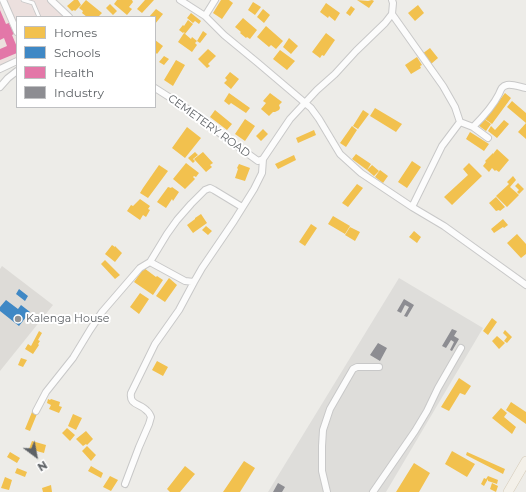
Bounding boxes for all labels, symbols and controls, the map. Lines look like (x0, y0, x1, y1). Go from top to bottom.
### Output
legend (16, 16, 156, 108)
text: Homes (54, 25, 97, 40)
text: Schools (54, 45, 100, 60)
text: Health (54, 65, 94, 80)
text: Industry (54, 85, 104, 100)
street label: CEMETERY ROAD (165, 92, 253, 160)
place label: Kalenga House (26, 312, 109, 326)
marker: Kalenga House (13, 314, 23, 324)
north arrow (16, 436, 56, 476)
text: N (35, 458, 50, 474)

